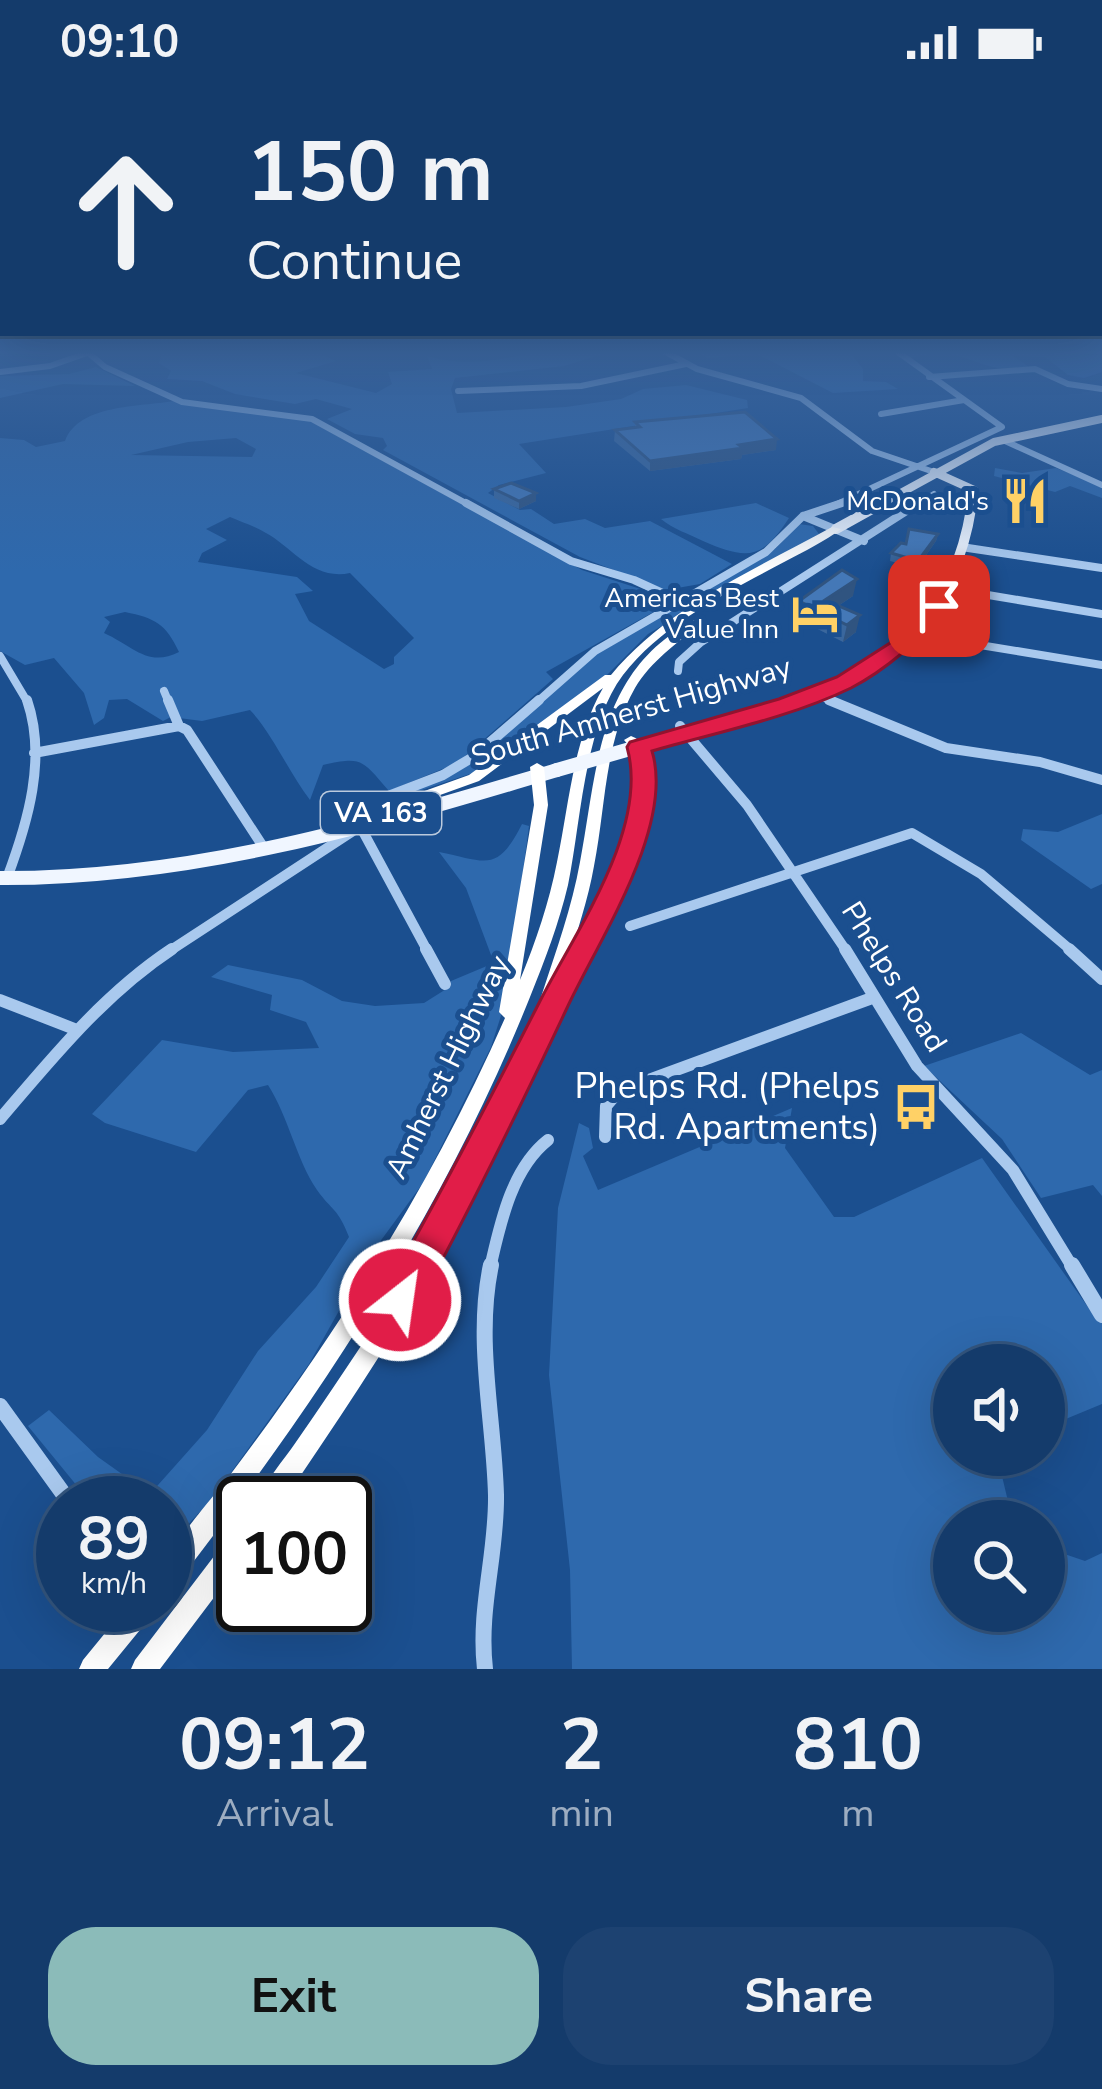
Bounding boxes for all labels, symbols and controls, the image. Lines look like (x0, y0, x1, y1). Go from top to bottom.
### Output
text: 09:10 (60, 12, 179, 73)
text: 150 m (246, 115, 494, 230)
icon: ahead (48, 132, 204, 288)
text: Continue (246, 224, 462, 298)
restaurant icon: McDonald's (1000, 476, 1050, 526)
place label: McDonald's (846, 483, 989, 520)
pin (888, 555, 990, 657)
icon: arrive (906, 573, 972, 639)
place label: Americas Best Value Inn (604, 580, 780, 648)
hotel icon: Americas Best Value Inn (790, 589, 840, 639)
street label: South Amherst Highway (466, 646, 796, 777)
road number: VA 163 (321, 792, 441, 834)
street label: Phelps Road (831, 894, 957, 1060)
street label: Amherst Highway (376, 948, 520, 1186)
place label: Phelps Rd. (Phelps Rd. Apartments) (575, 1062, 880, 1152)
bus stop icon: Phelps Rd. (Phelps Rd. Apartments) (891, 1082, 941, 1132)
position arrow (337, 1237, 463, 1363)
map controls (933, 1344, 1065, 1632)
button: sound (933, 1344, 1065, 1476)
speed limit sign: 100 (216, 1476, 372, 1632)
text: 89 (78, 1498, 150, 1580)
button: search (933, 1500, 1065, 1632)
text: km/h (81, 1563, 147, 1604)
text: 09:12 (179, 1696, 370, 1794)
text: 2 (560, 1696, 603, 1794)
text: 810 (793, 1696, 923, 1794)
text: Arrival (216, 1787, 333, 1840)
text: min (549, 1787, 614, 1840)
text: m (841, 1787, 875, 1840)
button: Exit (48, 1927, 539, 2065)
button: Share (563, 1927, 1054, 2065)

